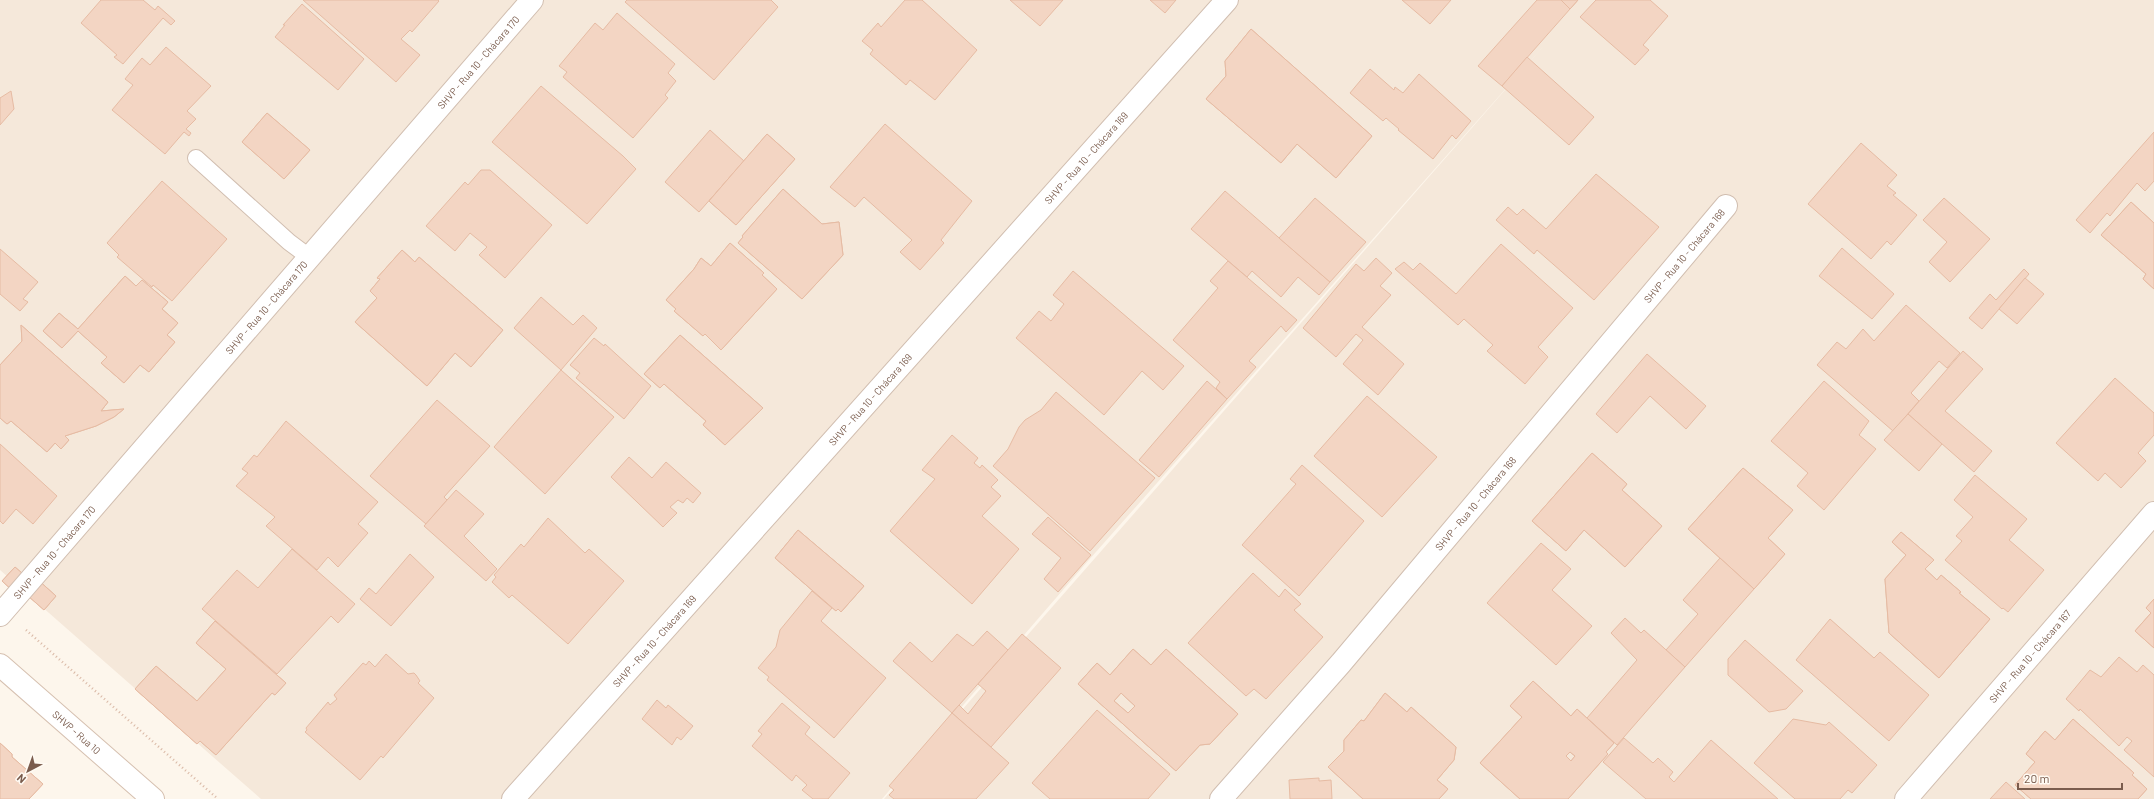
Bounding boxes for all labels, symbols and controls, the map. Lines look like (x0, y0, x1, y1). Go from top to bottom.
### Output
street label: SHVP - Rua 10 - Chácara 170 (435, 13, 522, 111)
street label: SHVP - Rua 10 - Chácara 169 (1042, 109, 1130, 206)
street label: SHVP - Rua 10 - Chácara 168 (1641, 206, 1727, 305)
street label: SHVP - Rua 10 - Chácara 170 (223, 258, 310, 356)
street label: SHVP - Rua 10 - Chácara 169 (826, 351, 914, 448)
street label: SHVP - Rua 10 - Chácara 168 (1432, 454, 1518, 553)
street label: SHVP - Rua 10 - Chácara 170 (11, 503, 98, 601)
street label: SHVP - Rua 10 - Chácara 169 (610, 592, 698, 689)
street label: SHVP - Rua 10 - Chácara 167 (1986, 607, 2073, 705)
street label: SHVP - Rua 10 (50, 708, 103, 756)
north arrow (8, 751, 48, 791)
scale bar (2018, 765, 2122, 791)
text: 20 m (2024, 771, 2050, 785)
text: N (14, 772, 28, 786)

